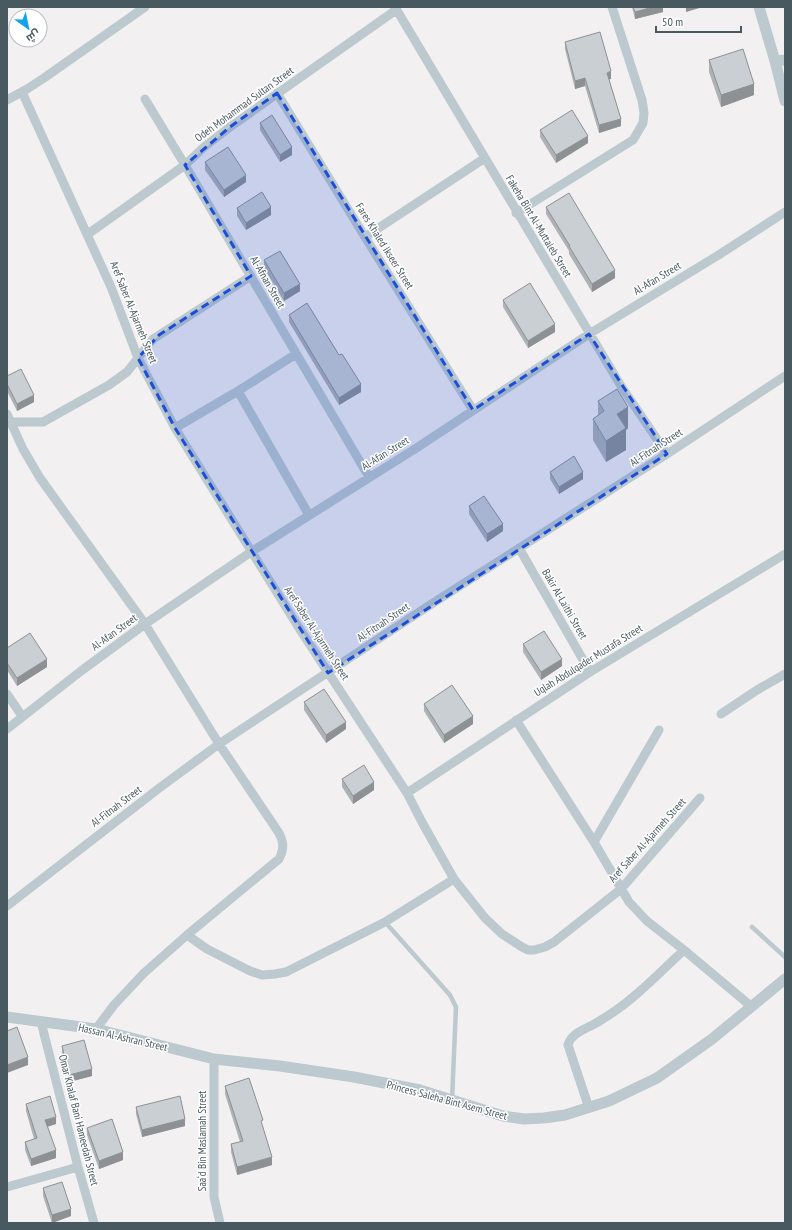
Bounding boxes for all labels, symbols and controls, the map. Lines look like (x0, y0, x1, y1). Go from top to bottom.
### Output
north arrow (8, 8, 48, 48)
scale bar (656, 8, 741, 34)
text: 50 m (662, 14, 683, 29)
text: ش (24, 27, 43, 46)
street label: Odeh Mohammad Sultan Street (192, 63, 296, 145)
street label: Fakeha Bint Al-Muttaleb Street (503, 172, 575, 280)
street label: Fares Khaled Ikseer Street (353, 200, 417, 292)
street label: Al-Afnan Street (247, 253, 289, 311)
street label: Al-Afan Street (631, 258, 683, 298)
street label: Aref Saber Al-Ajarmeh Street (107, 259, 161, 365)
street label: Al-Fitnah Street (627, 425, 685, 469)
street label: Al-Afan Street (359, 433, 411, 473)
street label: Bakir Al-Laithi Street (539, 566, 591, 642)
street label: Aref Saber Al-Ajarmeh Street (281, 584, 353, 682)
street label: Al-Fitnah Street (354, 599, 412, 645)
street label: Al-Afan Street (88, 611, 140, 653)
street label: Uqlah Abdulqader Mustafa Street (531, 621, 645, 699)
street label: Al-Fitnah Street (88, 782, 144, 830)
street label: Aref Saber Al-Ajarmeh Street (605, 795, 689, 885)
street label: Hassan Al-Ashran Street (77, 1020, 169, 1054)
street label: Omar Khalaf Bani Hameedah Street (56, 1053, 102, 1187)
street label: Princess Saleha Bint Asem Street (385, 1077, 509, 1123)
street label: Saa‘d Bin Maslamah Street (195, 1091, 209, 1191)

